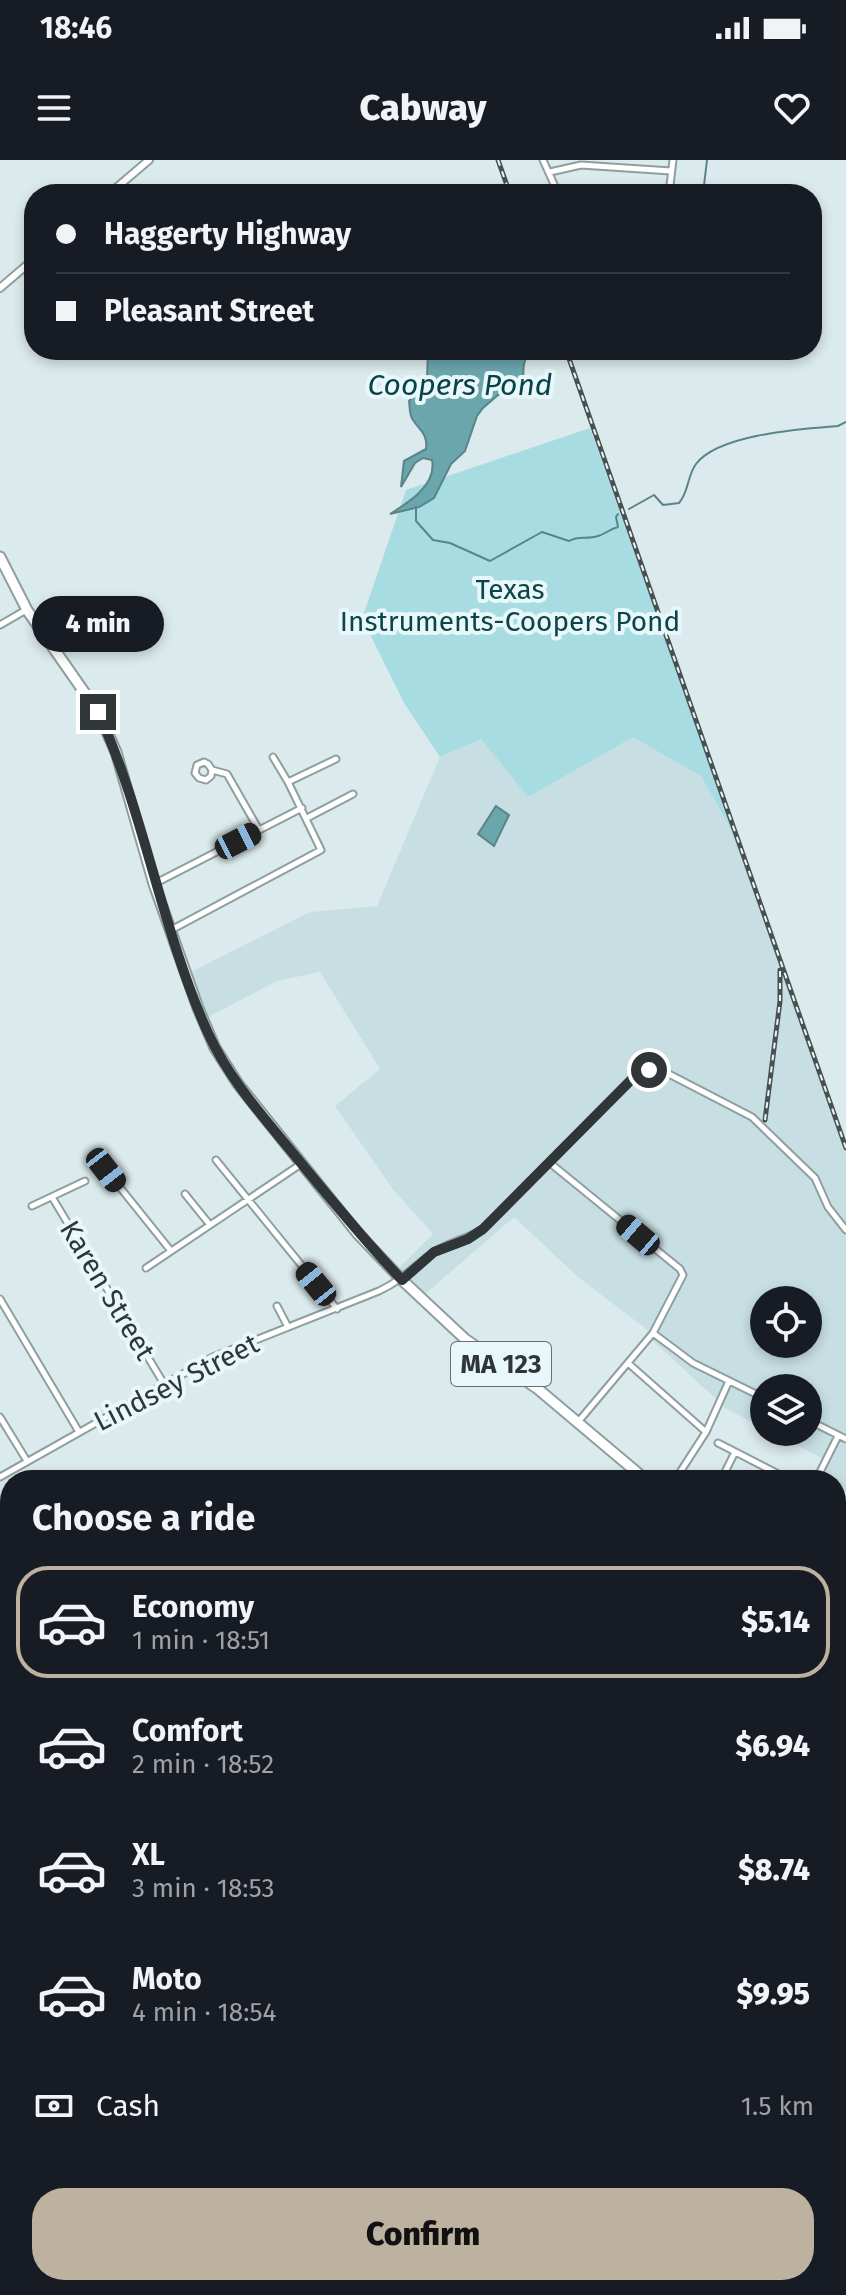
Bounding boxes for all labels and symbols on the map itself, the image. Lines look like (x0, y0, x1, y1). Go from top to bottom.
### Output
water label: Coopers Pond (368, 367, 552, 403)
park label: Texas Instruments-Coopers Pond (340, 573, 680, 638)
callout: 4 min (32, 596, 164, 652)
route end (80, 694, 116, 730)
car (211, 819, 265, 863)
route start (631, 1052, 667, 1088)
car (82, 1144, 130, 1196)
car (612, 1210, 664, 1260)
street label: Karen Street (53, 1215, 162, 1367)
car (292, 1258, 340, 1310)
street label: Lindsey Street (88, 1326, 265, 1438)
road number: MA 123 (451, 1342, 551, 1386)

